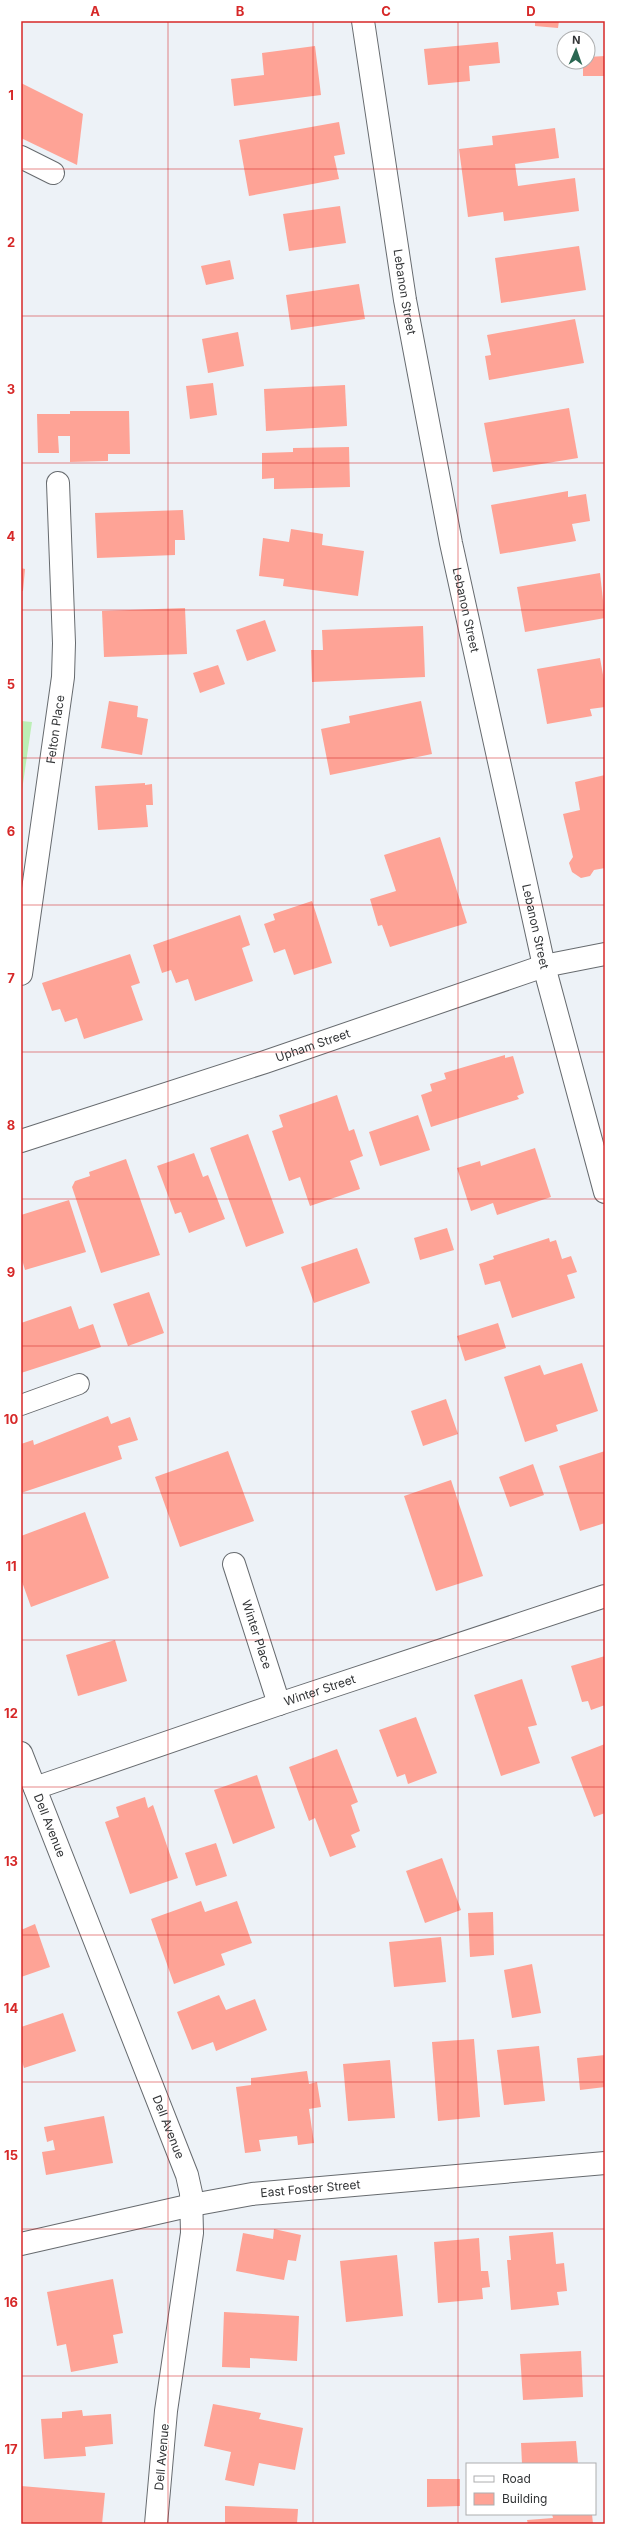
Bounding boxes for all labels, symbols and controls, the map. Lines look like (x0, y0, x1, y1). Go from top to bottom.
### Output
text: A (90, 3, 100, 19)
text: B (236, 3, 245, 19)
text: C (381, 3, 391, 19)
text: D (526, 3, 536, 19)
north arrow (556, 30, 596, 70)
text: N (572, 33, 581, 47)
text: 1 (8, 87, 14, 103)
text: 2 (7, 234, 15, 250)
street label: Lebanon Street (390, 248, 419, 336)
text: 3 (7, 381, 15, 397)
text: 4 (7, 528, 16, 544)
street label: Lebanon Street (450, 566, 483, 654)
text: 5 (7, 676, 15, 692)
street label: Felton Place (43, 694, 67, 765)
text: 6 (7, 823, 15, 839)
street label: Lebanon Street (519, 882, 552, 971)
text: 7 (7, 970, 15, 986)
street label: Upham Street (273, 1025, 352, 1065)
text: 8 (7, 1117, 15, 1133)
text: 9 (7, 1264, 15, 1280)
text: 10 (4, 1411, 18, 1427)
text: 11 (5, 1558, 17, 1574)
street label: Winter Place (239, 1598, 275, 1671)
street label: Winter Street (282, 1671, 357, 1709)
text: 12 (4, 1705, 18, 1721)
street label: Dell Avenue (31, 1791, 69, 1859)
text: 13 (4, 1853, 18, 1869)
text: 14 (4, 2000, 18, 2016)
street label: Dell Avenue (149, 2093, 188, 2161)
text: 15 (4, 2147, 18, 2163)
street label: East Foster Street (260, 2177, 361, 2200)
text: 16 (4, 2294, 18, 2310)
street label: Dell Avenue (151, 2423, 172, 2491)
text: 17 (4, 2441, 18, 2457)
legend (466, 2463, 596, 2515)
text: Road (502, 2471, 531, 2486)
text: Building (502, 2491, 547, 2506)

